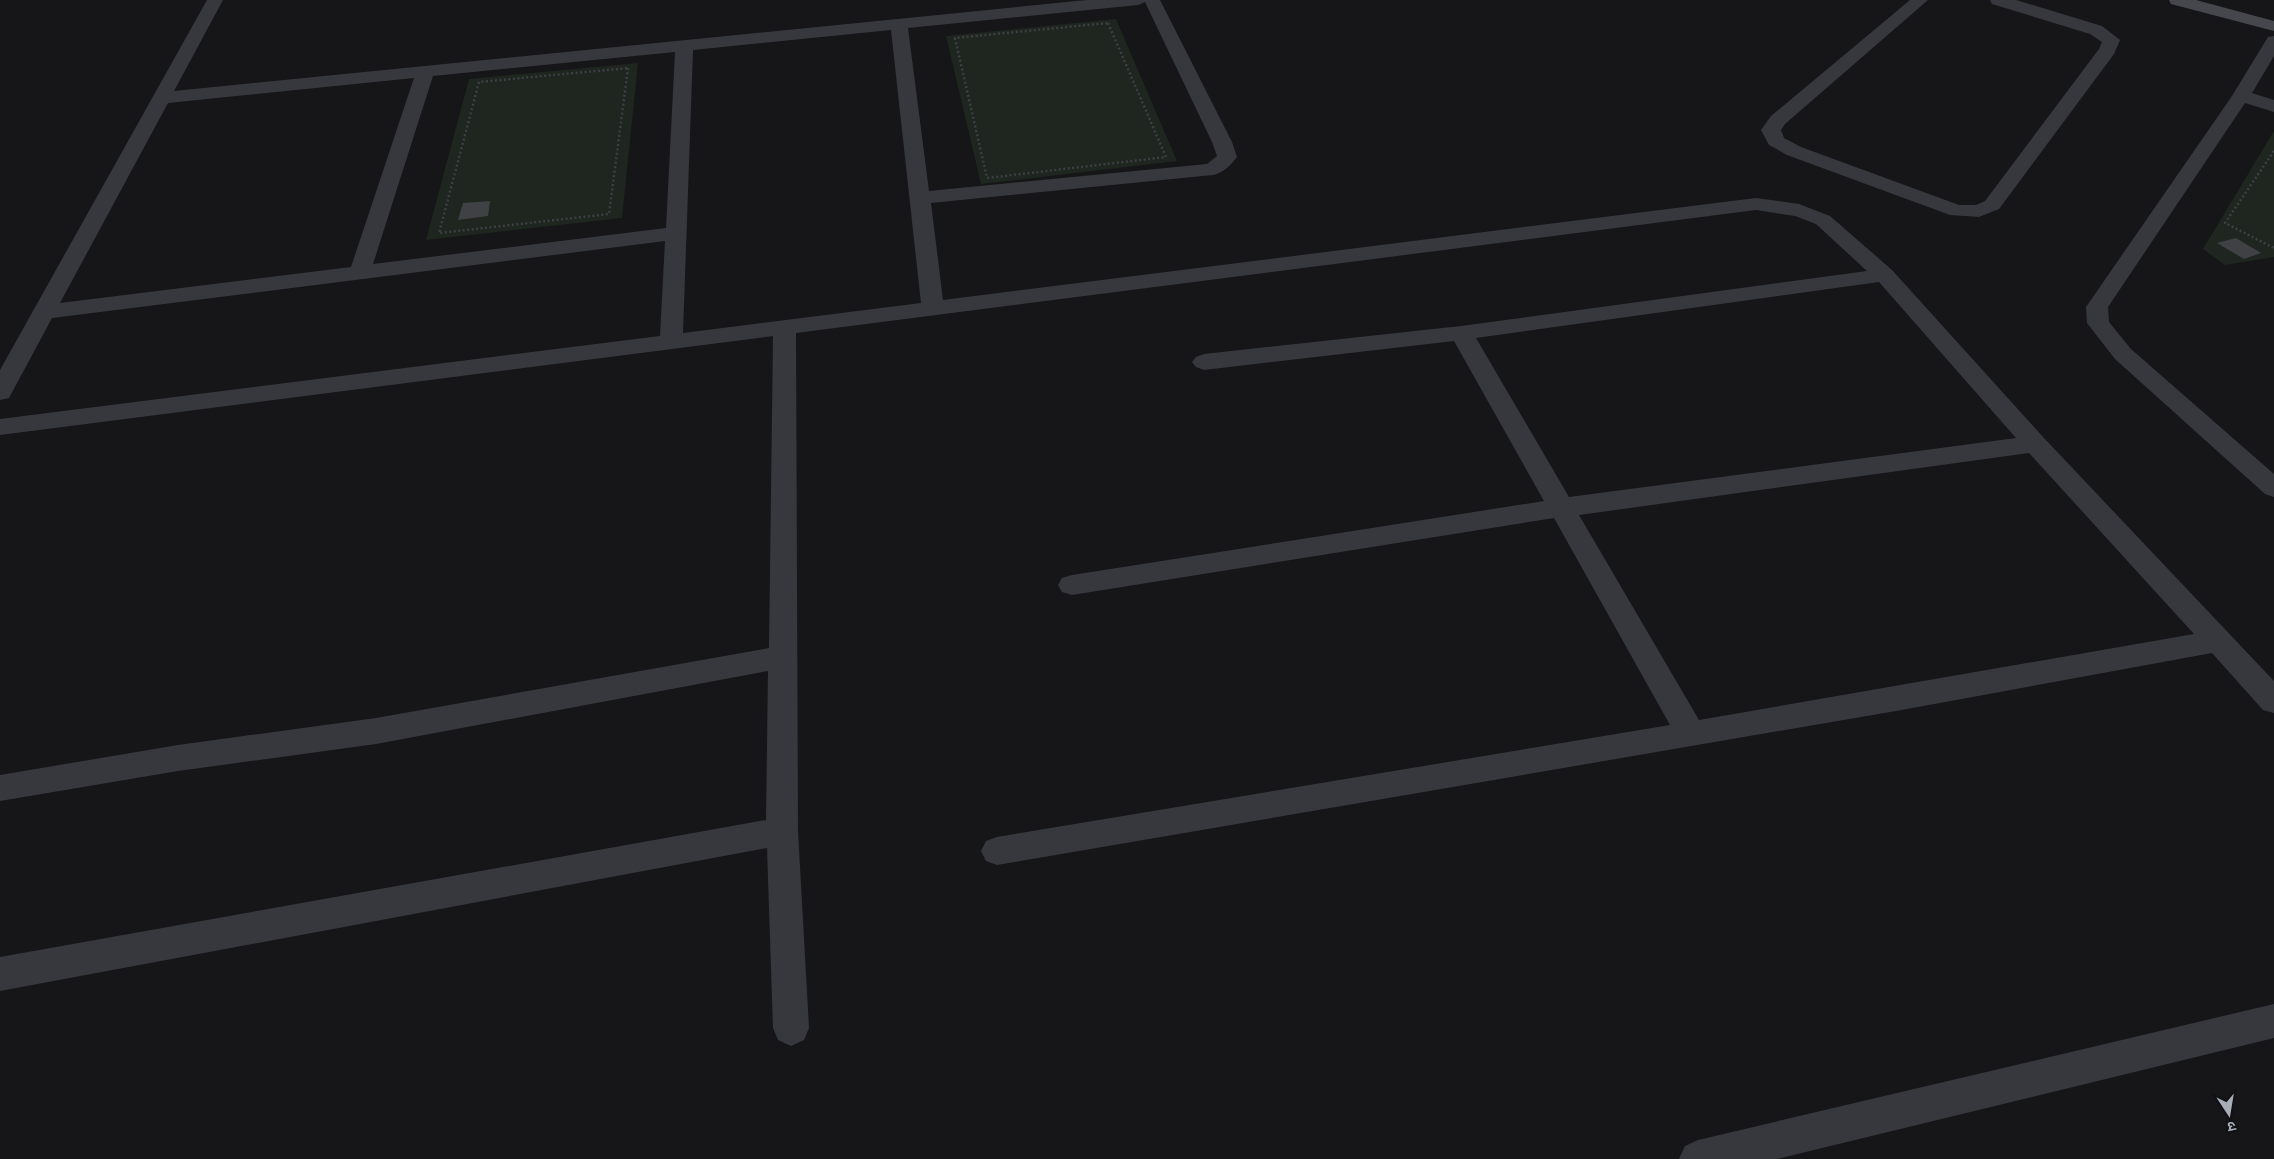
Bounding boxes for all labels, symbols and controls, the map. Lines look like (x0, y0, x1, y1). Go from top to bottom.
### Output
north arrow (2204, 1089, 2254, 1139)
text: उ (2225, 1118, 2238, 1137)

